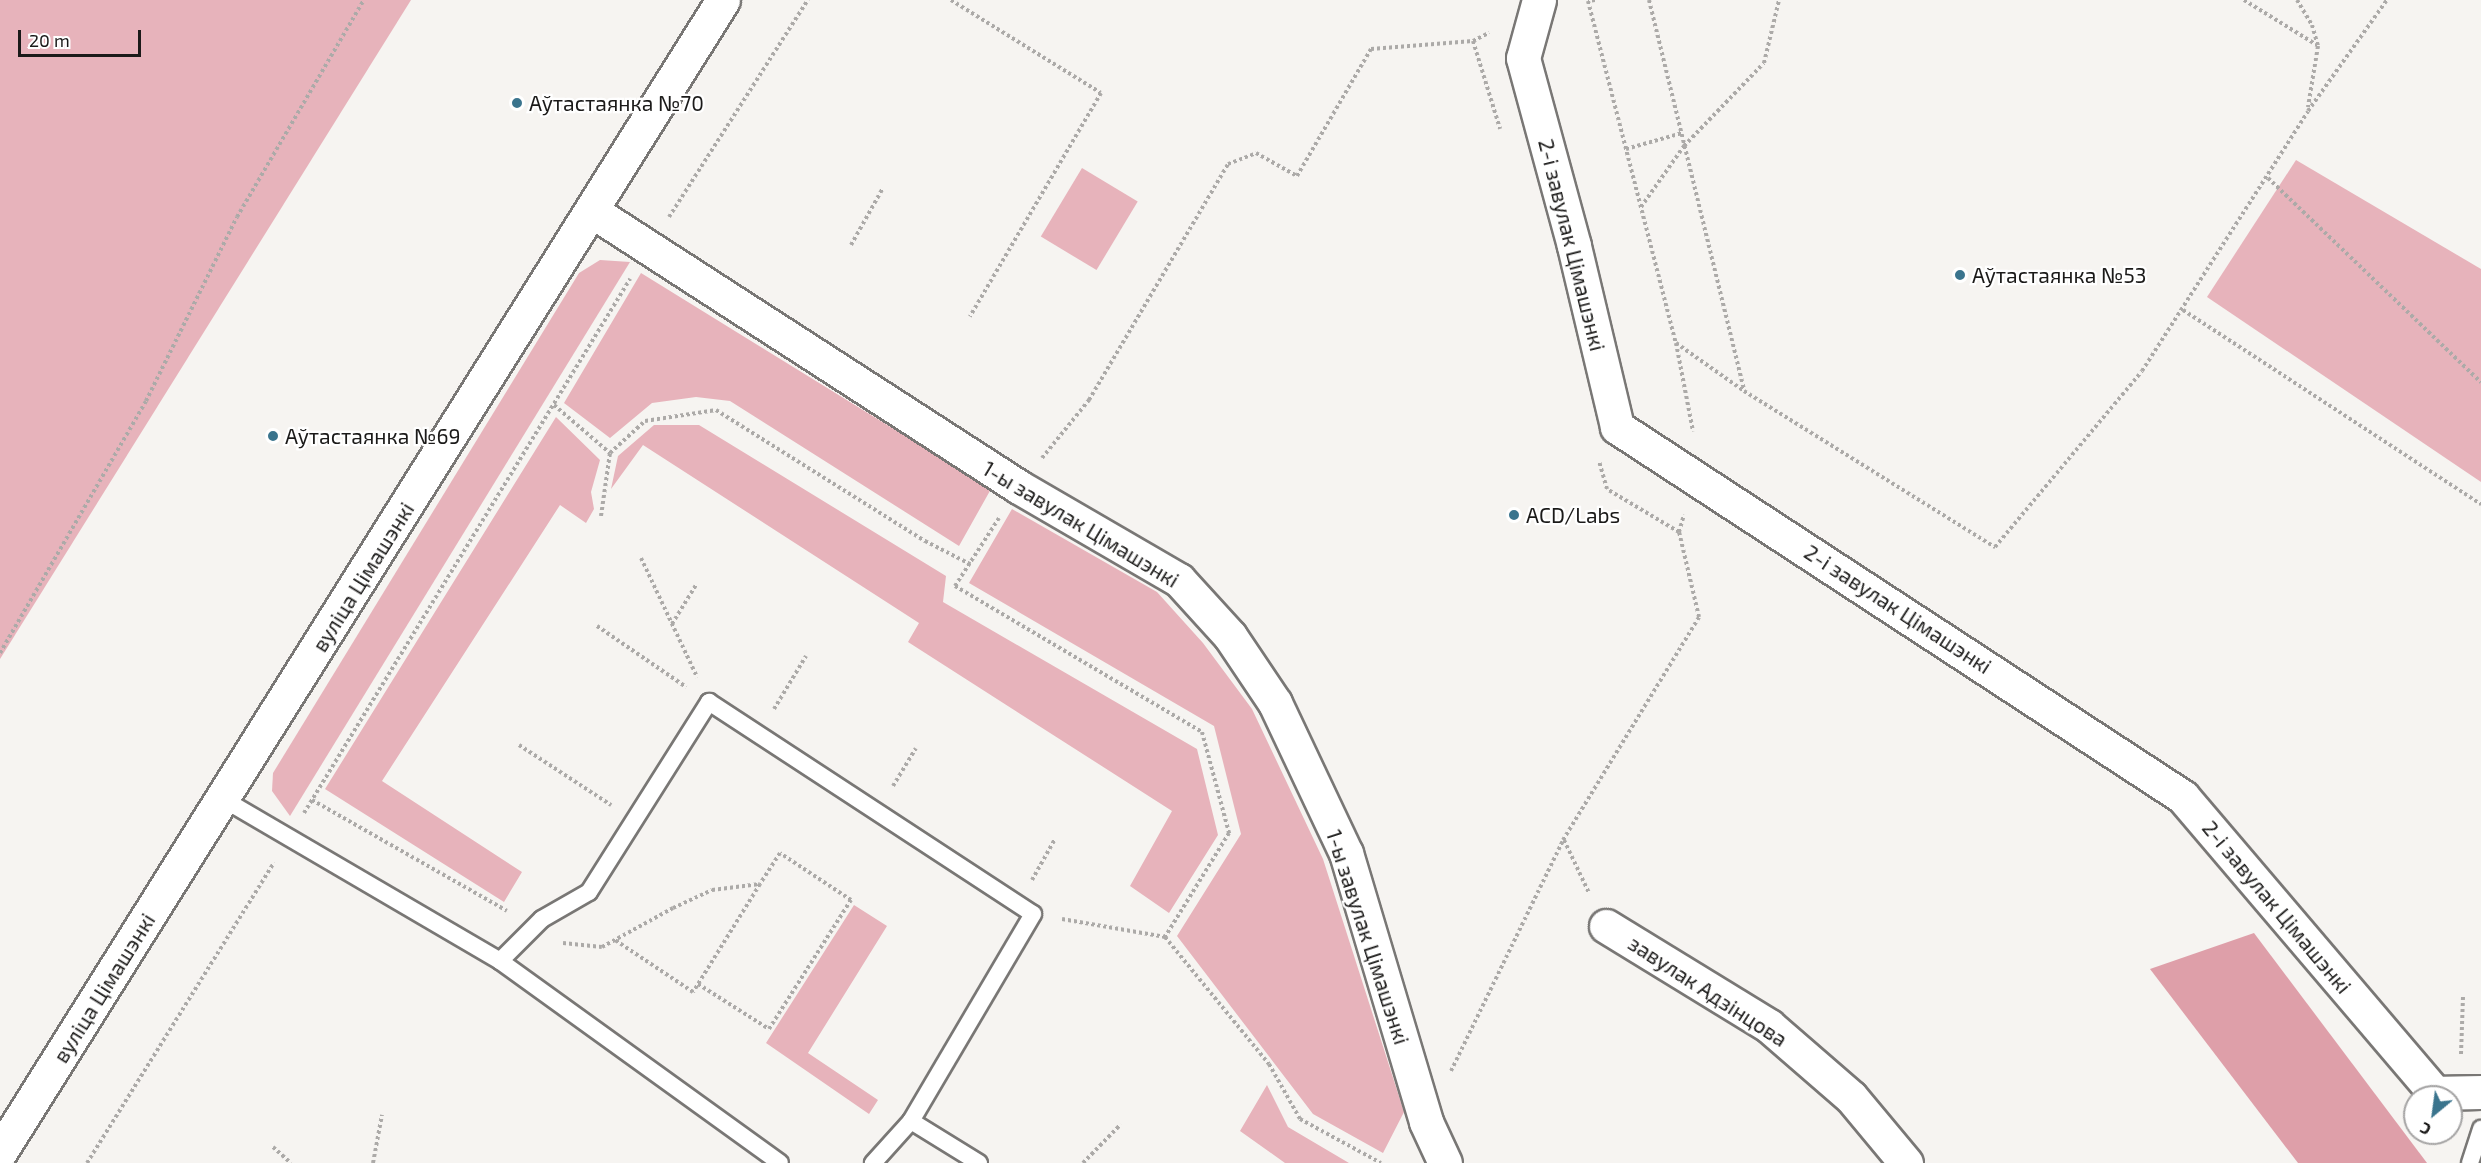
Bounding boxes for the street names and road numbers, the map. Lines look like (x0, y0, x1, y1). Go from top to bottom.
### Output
street label: 2-і завулак Цімашэнкі (1533, 136, 1611, 354)
street label: 1-ы завулак Цімашэнкі (978, 455, 1184, 593)
street label: вуліца Цімашэнкі (307, 498, 419, 656)
street label: 2-і завулак Цімашэнкі (1800, 539, 1996, 679)
street label: 2-і завулак Цімашэнкі (2197, 815, 2357, 999)
street label: 1-ы завулак Цімашэнкі (1321, 826, 1415, 1048)
street label: вуліца Цімашэнкі (48, 909, 160, 1067)
street label: завулак Адзінцова (1624, 930, 1792, 1052)

